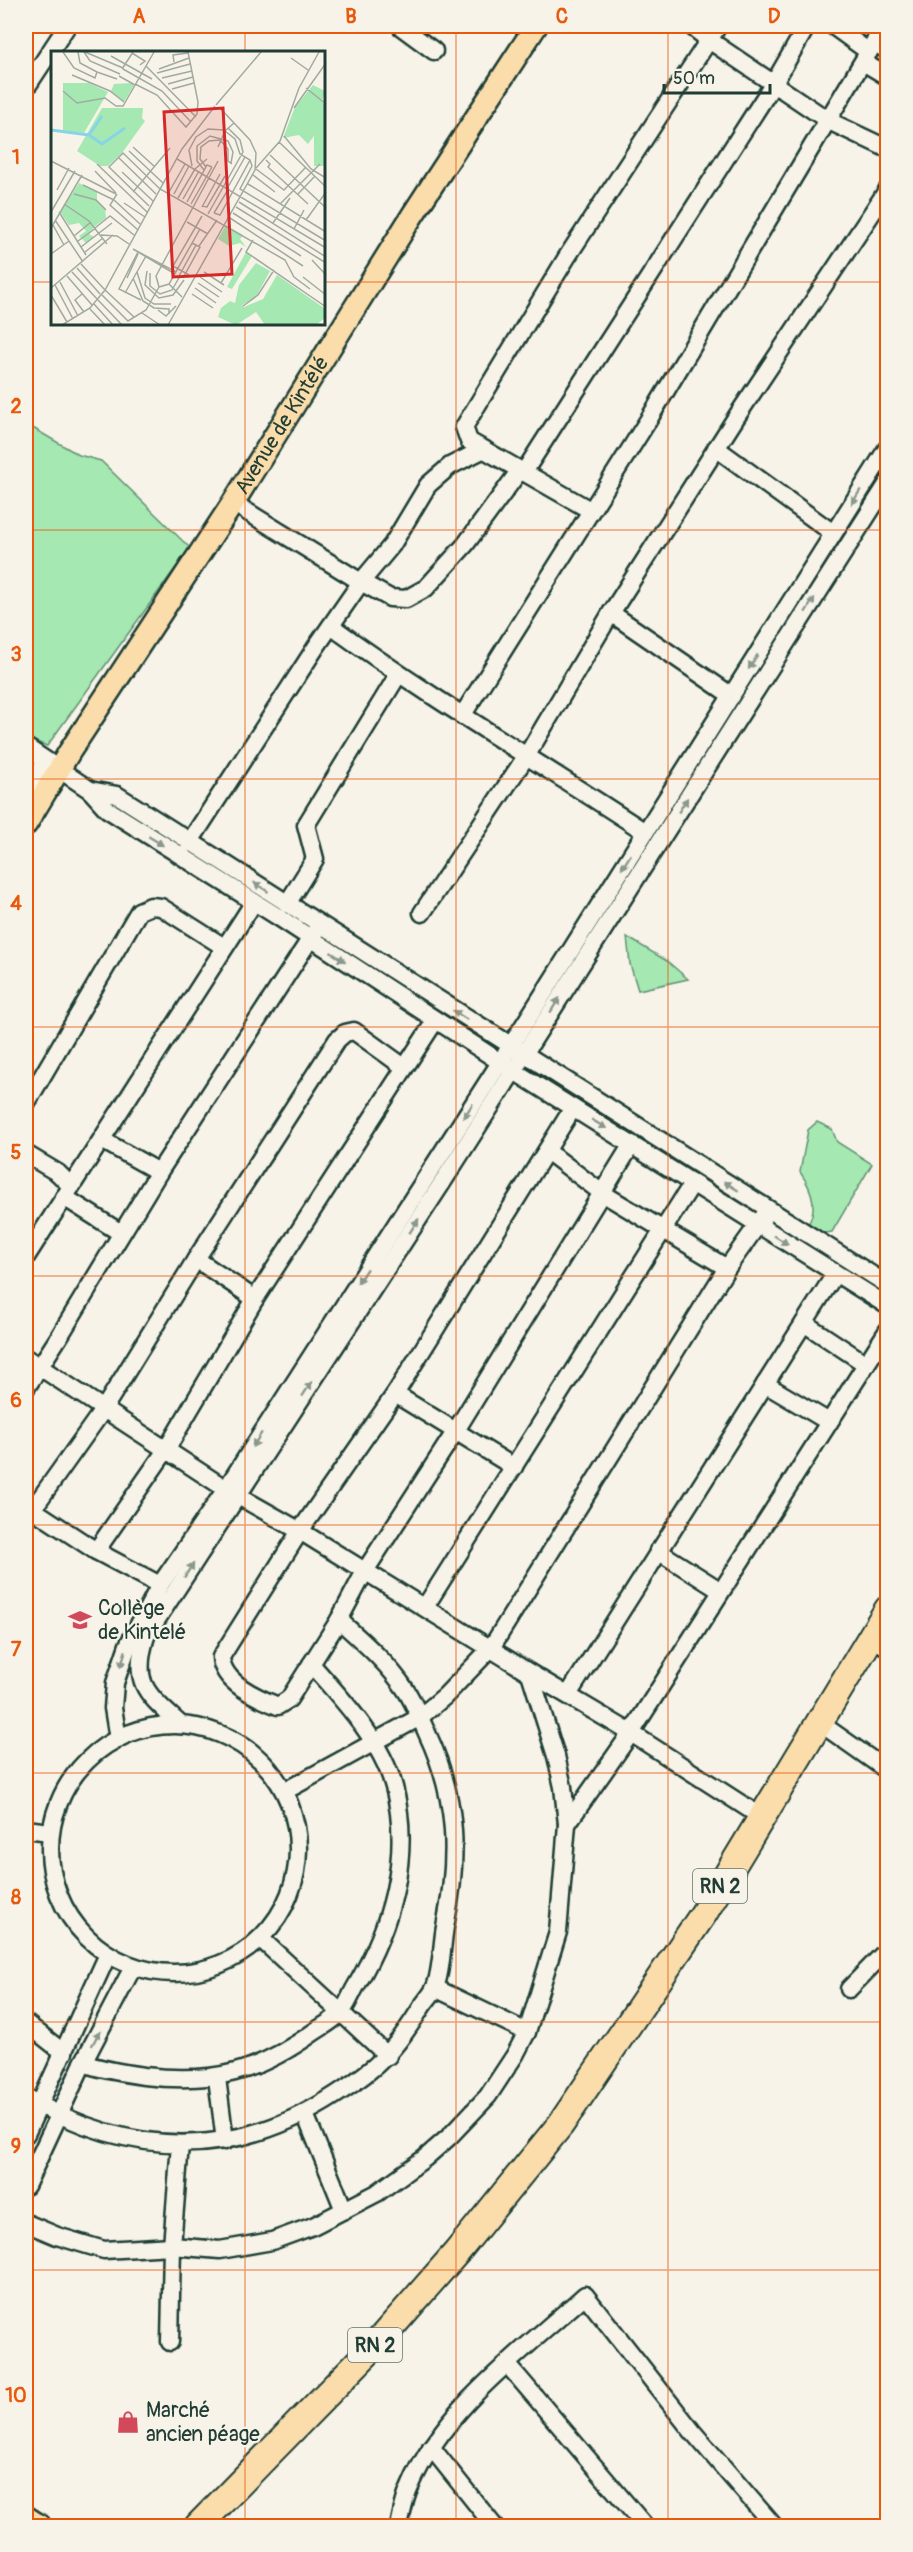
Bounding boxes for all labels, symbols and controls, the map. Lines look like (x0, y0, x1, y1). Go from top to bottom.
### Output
text: A (133, 4, 146, 29)
text: B (345, 4, 357, 29)
text: C (556, 4, 568, 29)
text: D (768, 4, 781, 29)
inset map (51, 51, 326, 326)
scale bar (664, 57, 770, 95)
text: 50 m (673, 67, 715, 90)
text: 1 (12, 145, 20, 170)
street label: Avenue de Kintélé (229, 351, 335, 500)
text: 2 (10, 394, 22, 419)
one-way arrow (851, 489, 862, 505)
one-way arrow (804, 597, 815, 613)
text: 3 (10, 642, 22, 667)
one-way arrow (748, 654, 759, 670)
one-way arrow (677, 797, 688, 813)
one-way arrow (148, 835, 164, 846)
one-way arrow (621, 854, 632, 870)
one-way arrow (253, 882, 269, 893)
text: 4 (10, 891, 22, 916)
one-way arrow (330, 952, 346, 963)
one-way arrow (550, 997, 561, 1013)
one-way arrow (453, 1009, 469, 1021)
one-way arrow (462, 1103, 473, 1120)
one-way arrow (591, 1119, 607, 1130)
text: 5 (11, 1140, 22, 1165)
one-way arrow (723, 1181, 740, 1192)
one-way arrow (408, 1218, 419, 1234)
one-way arrow (773, 1234, 789, 1245)
one-way arrow (357, 1267, 368, 1284)
one-way arrow (301, 1381, 312, 1397)
text: 6 (10, 1388, 22, 1413)
one-way arrow (252, 1432, 263, 1448)
one-way arrow (183, 1562, 194, 1578)
place label: Collège de Kintelé (98, 1595, 186, 1646)
school or university icon: Collège de Kintelé (67, 1607, 93, 1633)
text: 7 (11, 1637, 22, 1662)
one-way arrow (118, 1650, 127, 1668)
road number: RN 2 (693, 1869, 747, 1903)
text: 8 (11, 1885, 21, 1910)
one-way arrow (91, 2030, 100, 2047)
text: 9 (11, 2134, 21, 2159)
road number: RN 2 (348, 2328, 402, 2362)
text: 10 (5, 2383, 27, 2408)
place label: Marché ancien péage (146, 2397, 260, 2448)
shop icon: Marché ancien péage (115, 2409, 141, 2435)

